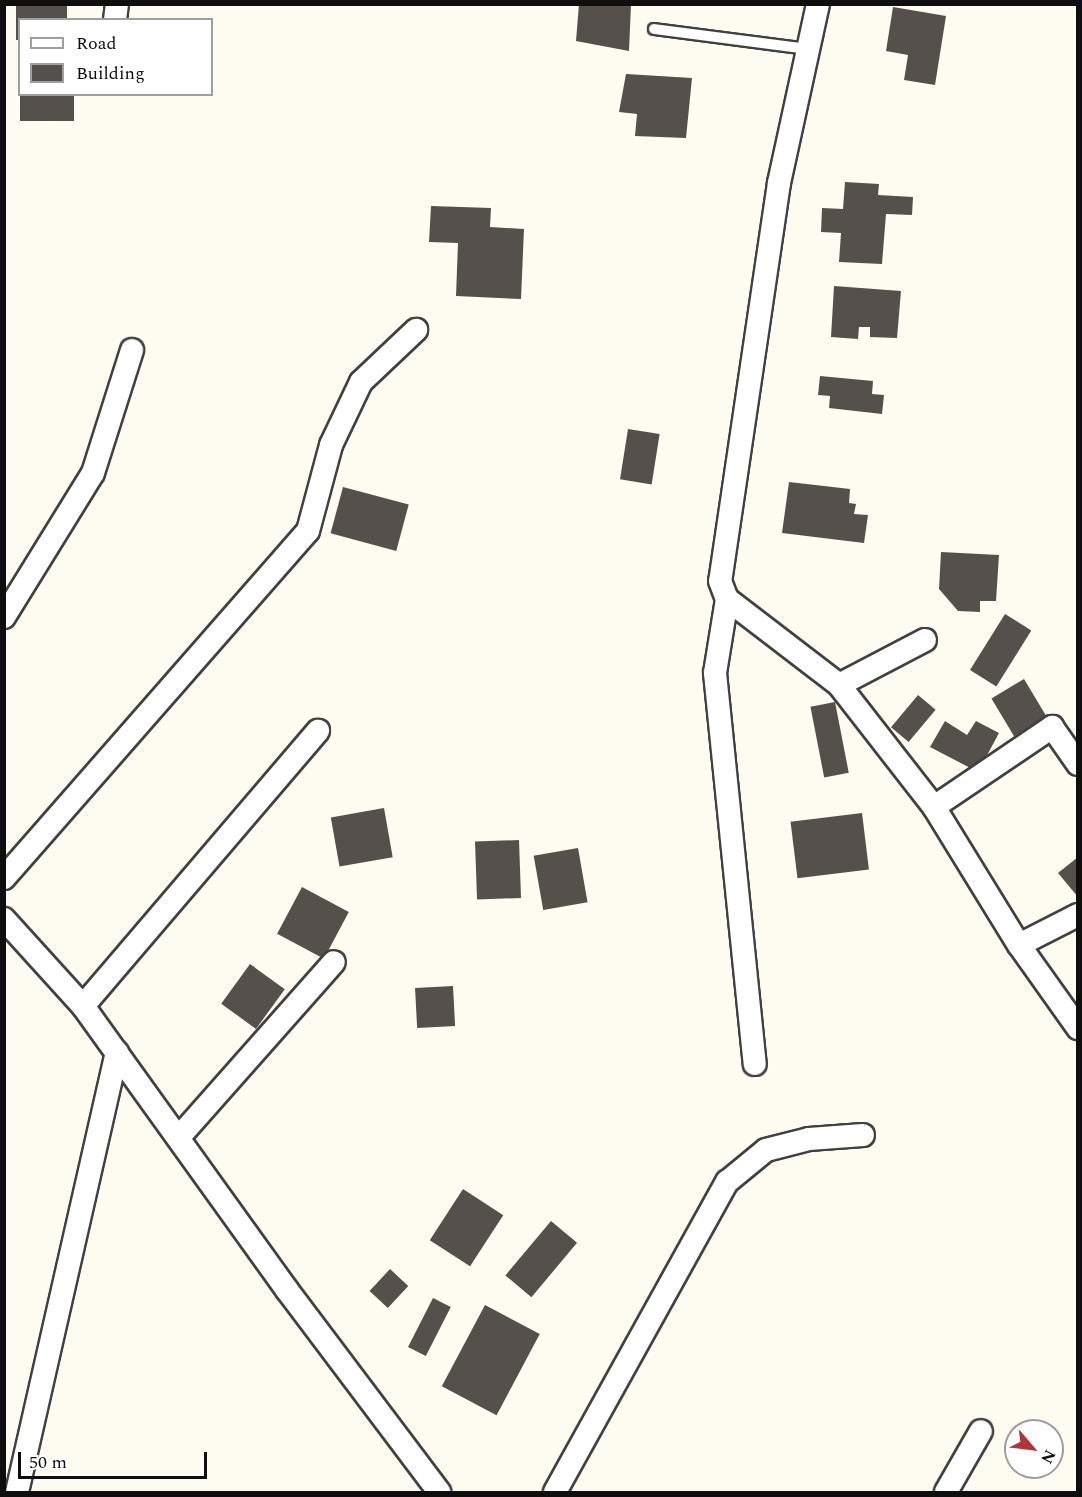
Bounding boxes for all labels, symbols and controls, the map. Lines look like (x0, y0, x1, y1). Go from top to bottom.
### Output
legend (18, 18, 213, 96)
text: Road (76, 30, 117, 57)
text: Building (76, 60, 145, 87)
north arrow (1004, 1419, 1064, 1479)
scale bar (21, 1440, 210, 1478)
text: N (1034, 1445, 1062, 1468)
text: 50 m (29, 1449, 67, 1476)

